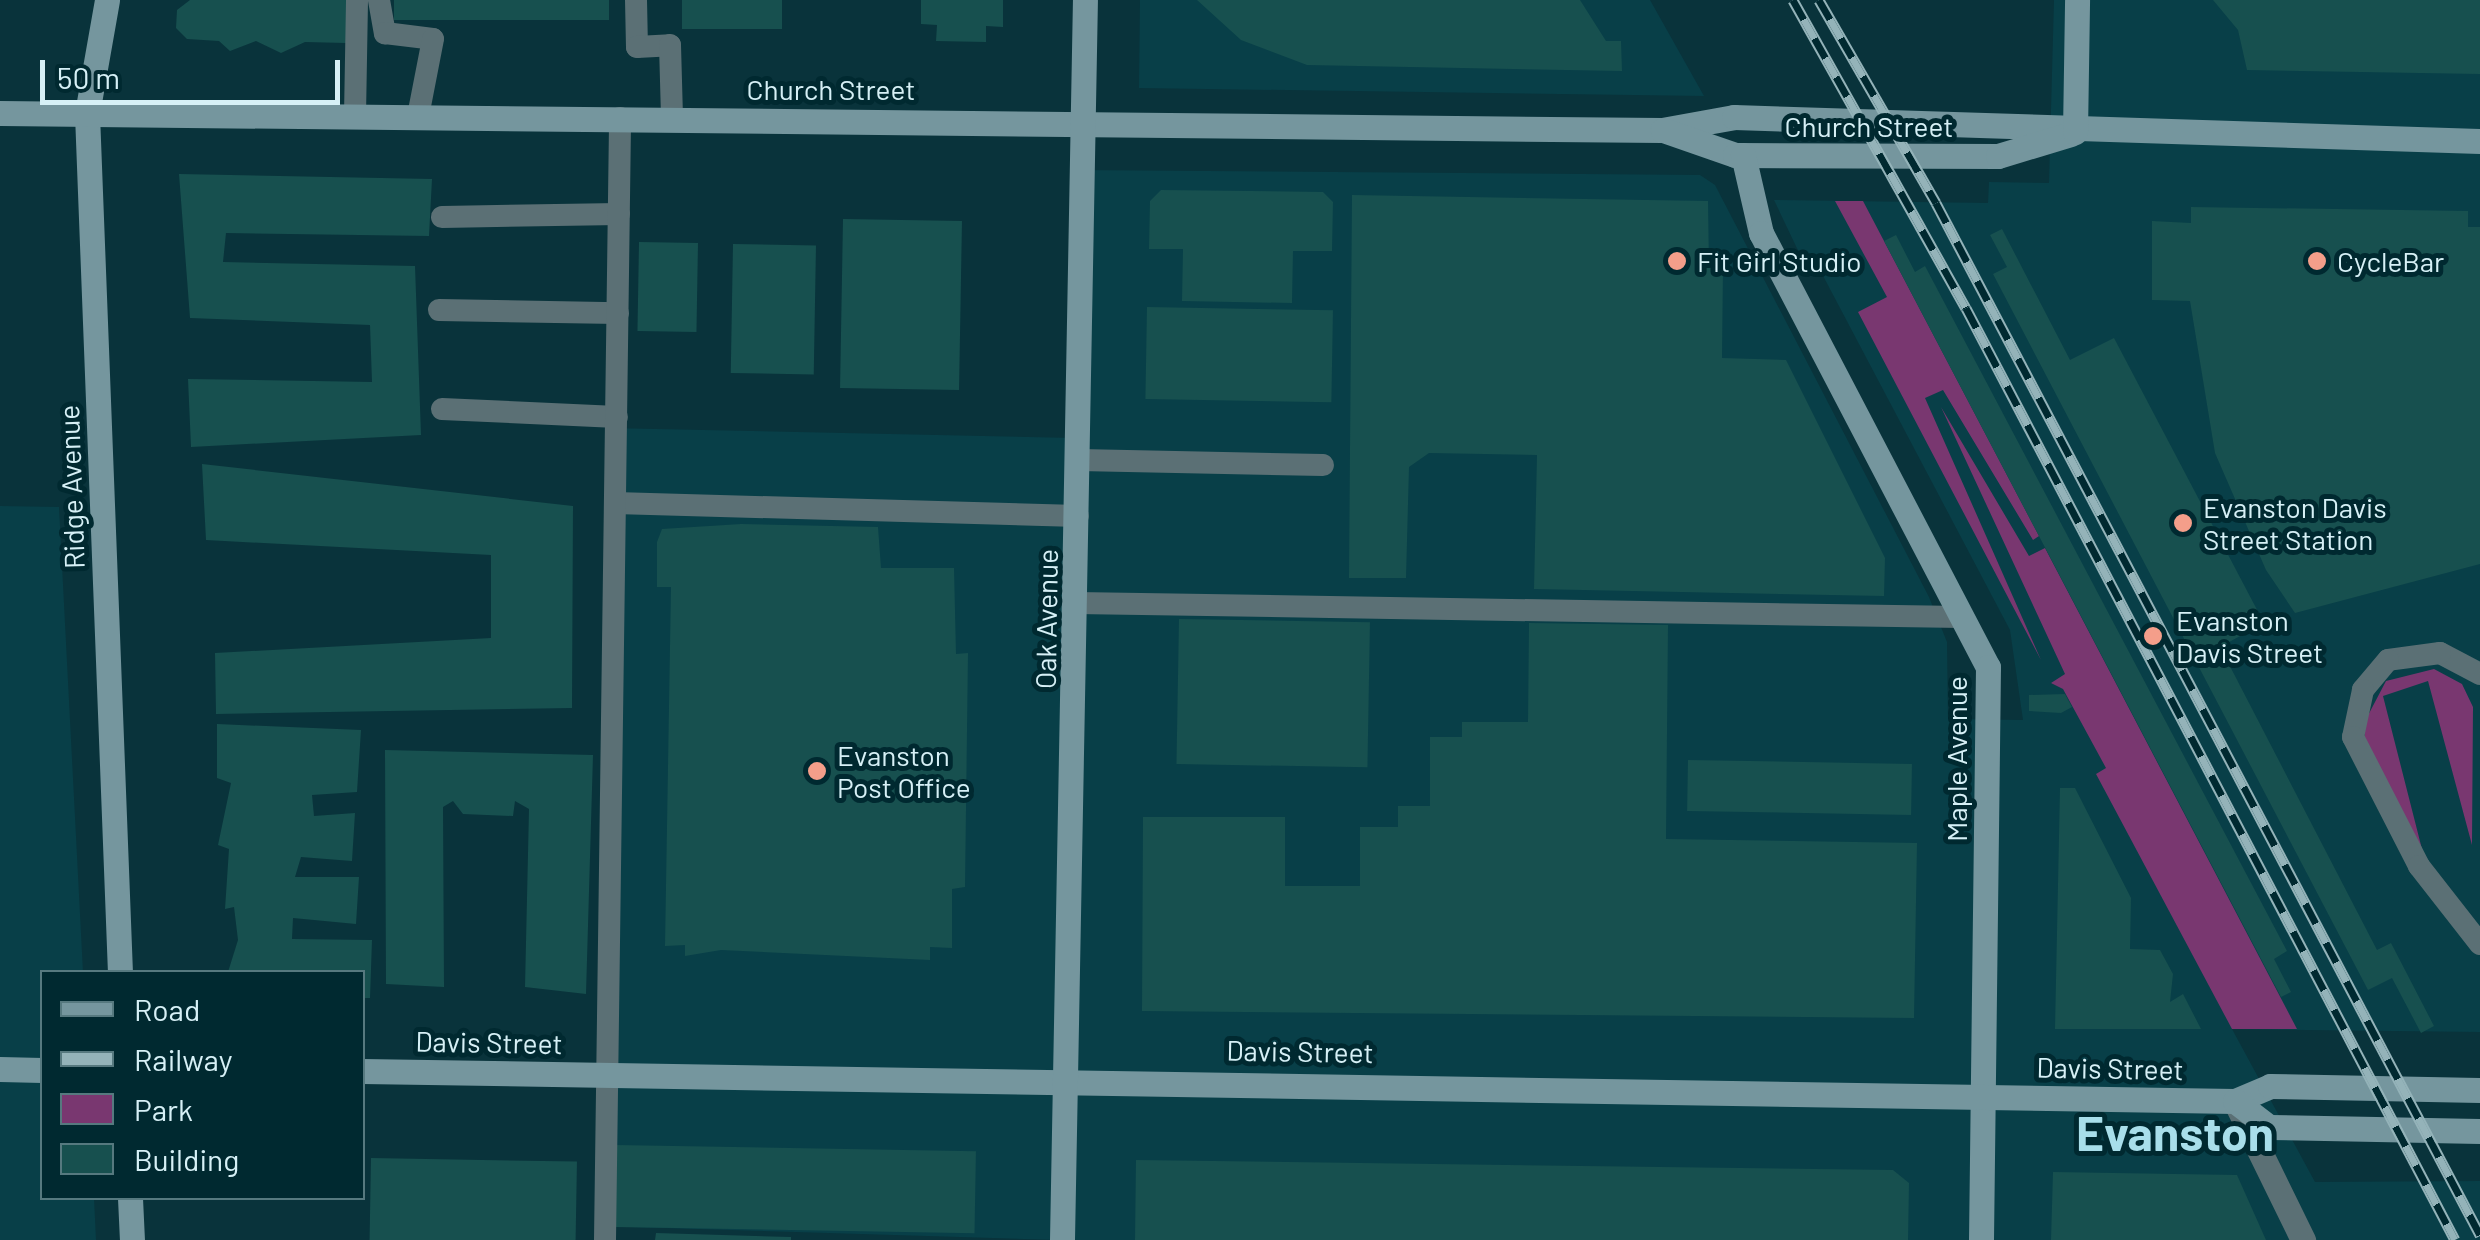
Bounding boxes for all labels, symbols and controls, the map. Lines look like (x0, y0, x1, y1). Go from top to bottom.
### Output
scale bar (45, 40, 345, 102)
text: 50 m (57, 59, 120, 95)
street label: Church Street (747, 72, 915, 106)
street label: Church Street (1785, 109, 1953, 143)
place label: Fit Girl Studio (1697, 244, 1862, 278)
place label: CycleBar (2337, 244, 2444, 278)
marker: Fit Girl Studio (1666, 250, 1688, 272)
marker: CycleBar (2306, 250, 2328, 272)
street label: Ridge Avenue (51, 404, 91, 570)
place label: Evanston Davis Street Station (2203, 490, 2387, 556)
marker: Evanston Davis Street Station (2172, 512, 2194, 534)
street label: Oak Avenue (1028, 549, 1064, 689)
place label: Evanston Davis Street (2176, 603, 2323, 669)
marker: Evanston Davis Street (2140, 623, 2166, 649)
street label: Maple Avenue (1939, 676, 1973, 842)
place label: Evanston Post Office (837, 738, 971, 804)
marker: Evanston Post Office (806, 760, 828, 782)
legend (40, 970, 365, 1200)
text: Road (134, 991, 200, 1027)
street label: Davis Street (415, 1024, 563, 1060)
street label: Davis Street (1226, 1033, 1374, 1069)
text: Railway (134, 1041, 233, 1077)
street label: Davis Street (2036, 1050, 2184, 1086)
text: Park (134, 1091, 193, 1127)
district label: Evanston (2076, 1104, 2274, 1162)
text: Building (134, 1141, 239, 1177)

